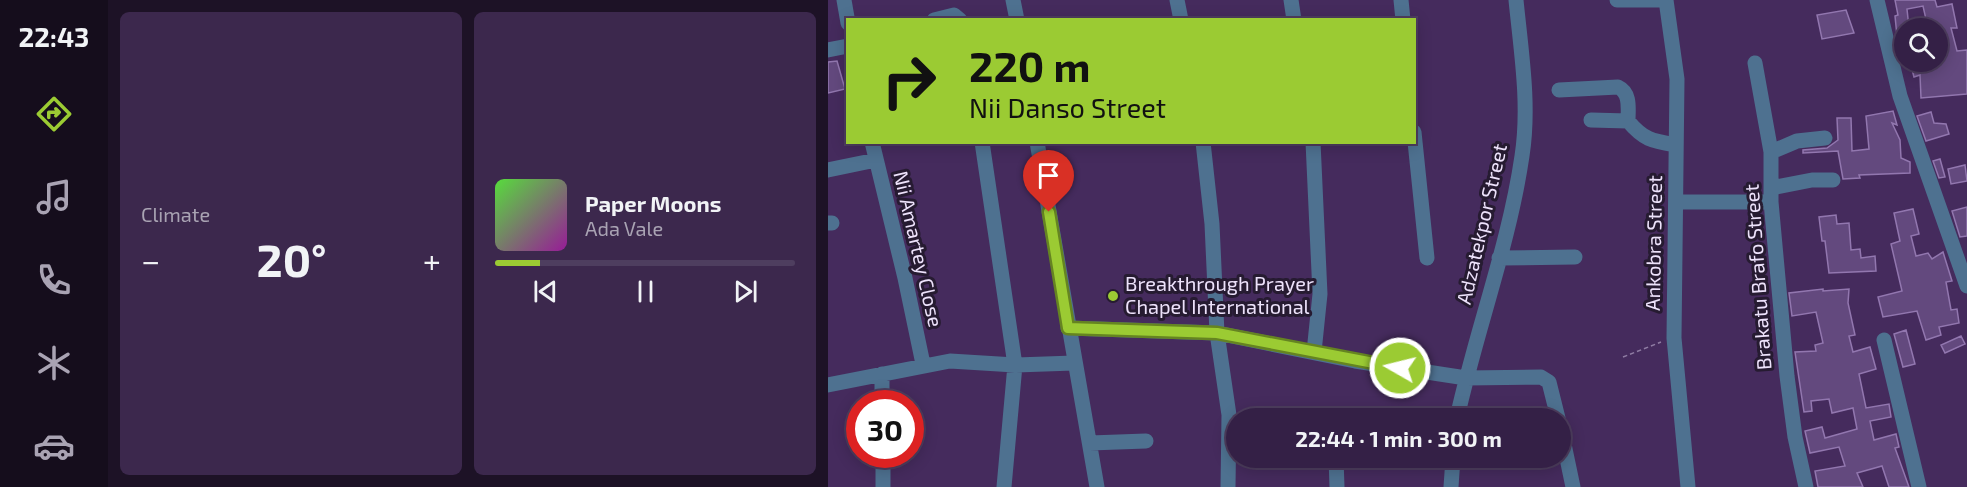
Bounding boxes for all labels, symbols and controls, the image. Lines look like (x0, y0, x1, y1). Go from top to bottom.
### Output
map controls (1894, 18, 1948, 72)
button: search (1894, 18, 1948, 72)
text: 22:43 (19, 20, 89, 52)
text: 220 m (969, 40, 1090, 90)
icon: right (870, 42, 948, 120)
text: Nii Danso Street (969, 91, 1166, 123)
icon: directions (33, 93, 75, 135)
street label: Adzatekpor Street (1451, 141, 1511, 306)
pin (1023, 150, 1074, 212)
icon: arrive (1032, 159, 1065, 192)
street label: Nii Amartey Close (889, 168, 949, 329)
street label: Ankobra Street (1640, 175, 1666, 311)
icon: music (33, 176, 75, 218)
street label: Brakatu Brafo Street (1739, 183, 1775, 371)
text: Paper Moons (585, 190, 721, 216)
text: Climate (141, 202, 210, 226)
text: Ada Vale (585, 216, 663, 240)
text: 20° (257, 232, 327, 286)
text: − (141, 240, 160, 280)
text: + (423, 240, 441, 280)
icon: phone (33, 259, 75, 301)
place label: Breakthrough Prayer Chapel International (1125, 271, 1314, 318)
icon: previous (529, 275, 562, 308)
icon: pause (629, 275, 662, 308)
icon: next (729, 275, 762, 308)
marker: Breakthrough Prayer Chapel International (1106, 289, 1120, 303)
position arrow (1368, 336, 1432, 400)
icon: climate (33, 342, 75, 384)
speed limit sign: 30 (846, 390, 924, 468)
icon: car (33, 425, 75, 467)
text: 22:44 · 1 min · 300 m (1295, 425, 1502, 451)

